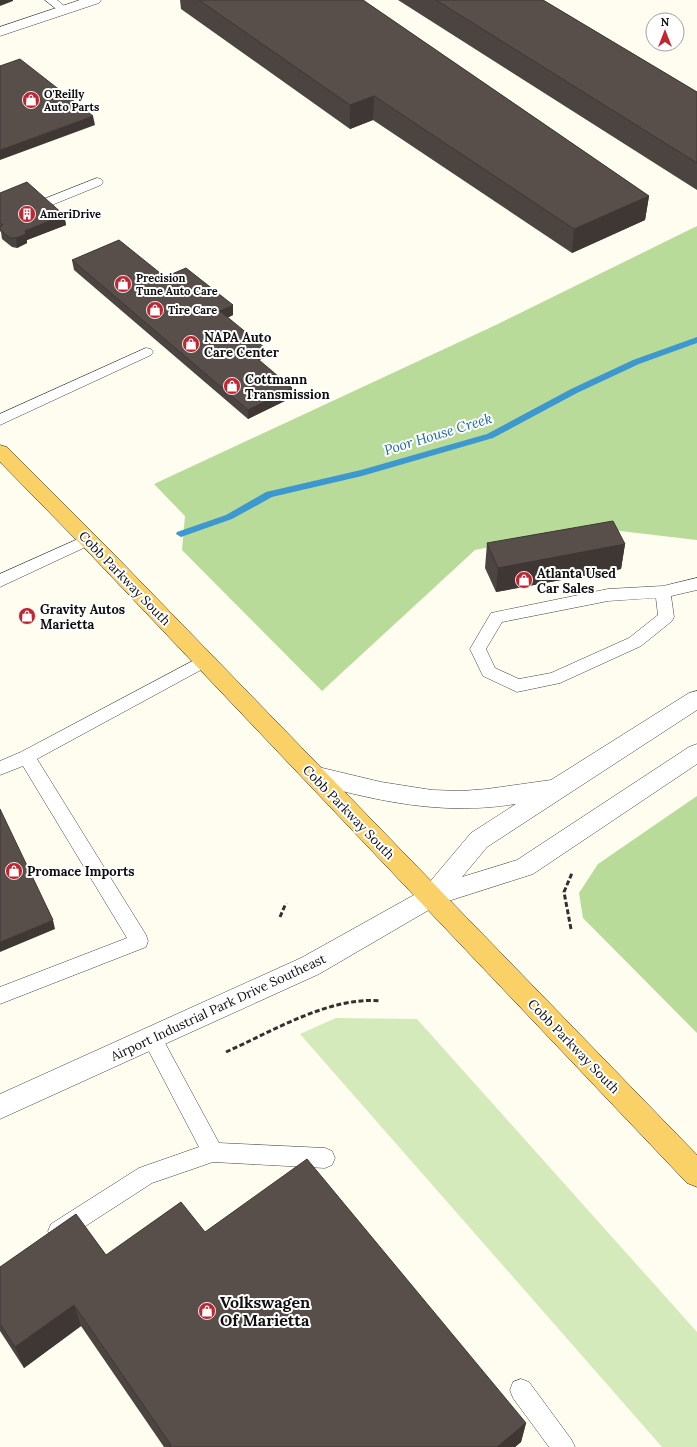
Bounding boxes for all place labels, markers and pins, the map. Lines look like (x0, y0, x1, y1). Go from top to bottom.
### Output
place label: O'Reilly Auto Parts (44, 87, 99, 114)
shop icon: O'Reilly Auto Parts (21, 90, 41, 110)
building icon: AmeriDrive (17, 204, 37, 224)
place label: AmeriDrive (40, 207, 101, 221)
place label: Precision Tune Auto Care (136, 271, 218, 298)
shop icon: Precision Tune Auto Care (113, 274, 133, 294)
shop icon: Tire Care (145, 300, 165, 320)
place label: Tire Care (168, 303, 217, 317)
place label: NAPA Auto Care Center (204, 329, 280, 361)
shop icon: NAPA Auto Care Center (181, 334, 201, 354)
place label: Cottmann Transmission (245, 371, 330, 403)
shop icon: Cottmann Transmission (222, 376, 242, 396)
place label: Atlanta Used Car Sales (537, 565, 616, 597)
shop icon: Atlanta Used Car Sales (514, 570, 534, 590)
place label: Gravity Autos Marietta (40, 601, 125, 633)
shop icon: Gravity Autos Marietta (17, 606, 37, 626)
shop icon: Promace Imports (4, 861, 24, 881)
place label: Promace Imports (27, 863, 135, 880)
place label: Volkswagen Of Marietta (220, 1292, 310, 1330)
shop icon: Volkswagen Of Marietta (197, 1301, 217, 1321)

